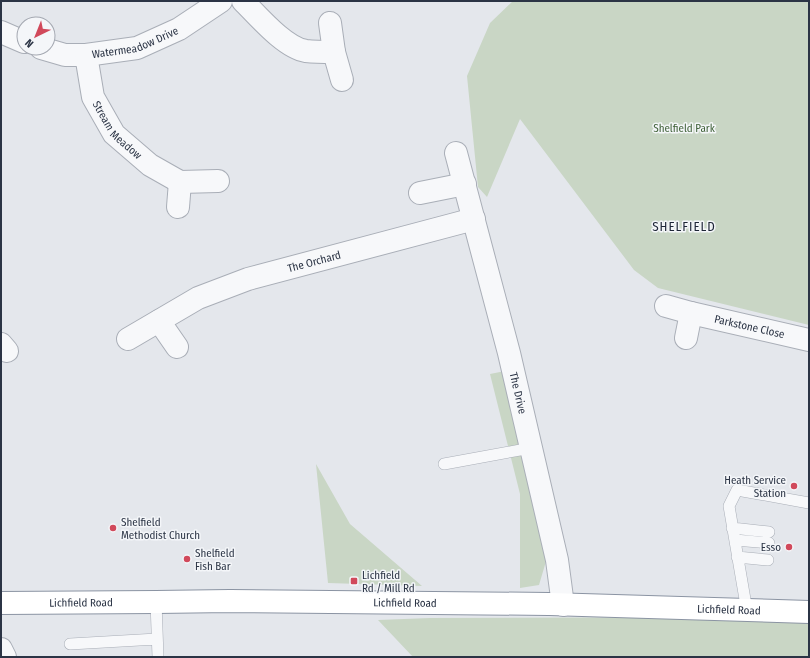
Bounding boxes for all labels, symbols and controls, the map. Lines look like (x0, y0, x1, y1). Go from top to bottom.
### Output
north arrow (16, 16, 56, 56)
street label: Watermeadow Drive (91, 24, 180, 61)
text: N (23, 36, 36, 50)
street label: Stream Meadow (90, 99, 145, 162)
park label: Shelfield Park (653, 122, 716, 135)
district label: SHELFIELD (652, 219, 716, 234)
street label: The Orchard (286, 248, 342, 275)
street label: Parkstone Close (713, 312, 786, 341)
street label: The Drive (507, 371, 529, 415)
place label: Heath Service Station (724, 474, 786, 500)
marker: Heath Service Station (789, 481, 799, 491)
place label: Shelfield Methodist Church (121, 516, 200, 542)
marker: Shelfield Methodist Church (108, 523, 118, 533)
place label: Esso (761, 541, 781, 554)
marker: Esso (784, 542, 794, 552)
place label: Shelfield Fish Bar (195, 547, 235, 573)
marker: Shelfield Fish Bar (182, 554, 192, 564)
place label: Lichfield Rd / Mill Rd (362, 569, 415, 595)
marker: Lichfield Rd / Mill Rd (349, 576, 359, 586)
street label: Lichfield Road (49, 596, 113, 609)
street label: Lichfield Road (373, 596, 437, 609)
street label: Lichfield Road (697, 602, 761, 617)

